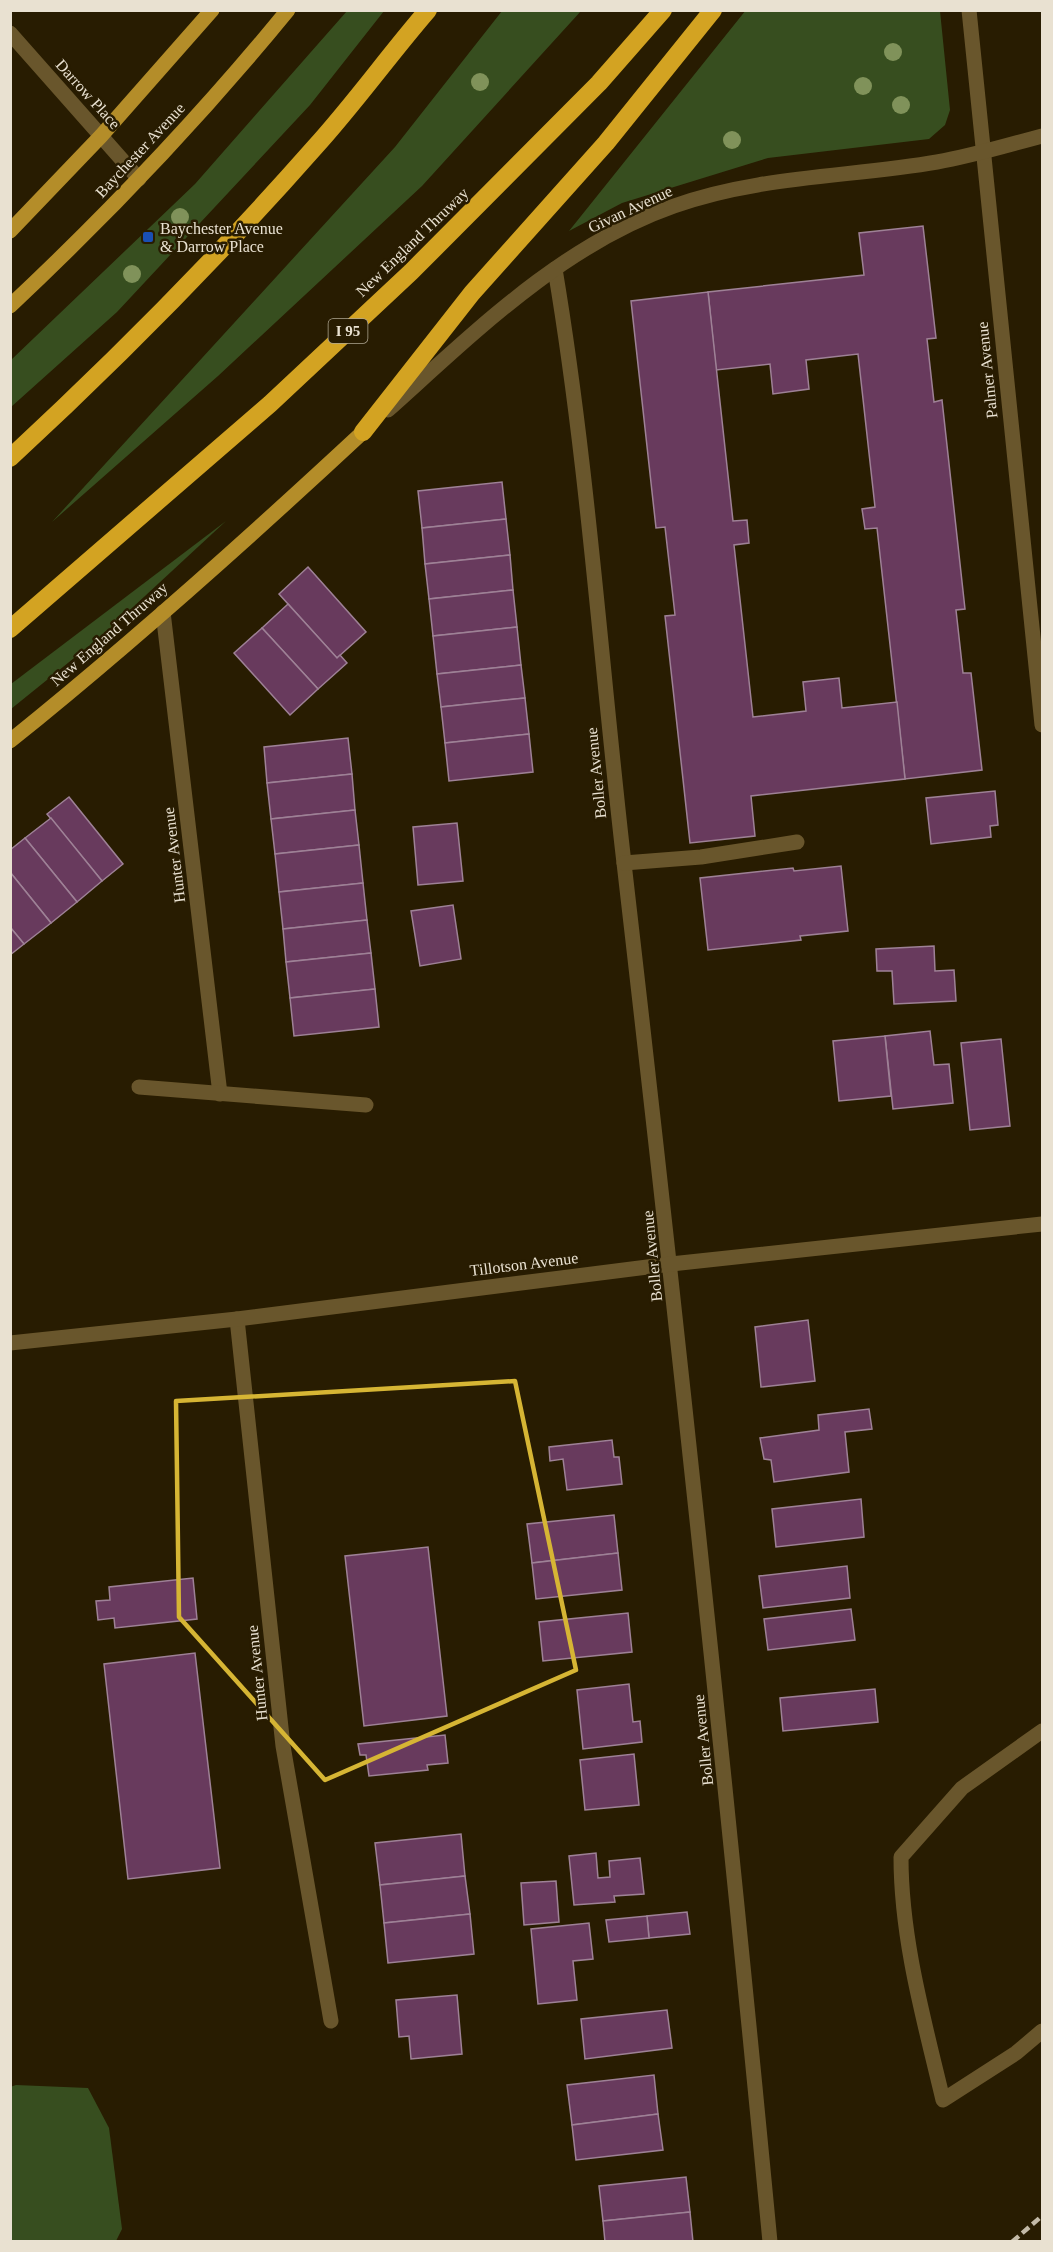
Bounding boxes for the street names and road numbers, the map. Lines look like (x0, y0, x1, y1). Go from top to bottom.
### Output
street label: Darrow Place (52, 56, 124, 132)
street label: Baychester Avenue (92, 99, 189, 201)
street label: Givan Avenue (585, 182, 675, 236)
street label: New England Thruway (353, 184, 472, 301)
road number: I 95 (328, 319, 368, 343)
street label: Palmer Avenue (973, 321, 1001, 419)
street label: New England Thruway (47, 579, 171, 690)
street label: Boller Avenue (583, 727, 609, 819)
street label: Hunter Avenue (160, 806, 188, 904)
street label: Boller Avenue (639, 1210, 665, 1302)
street label: Tillotson Avenue (469, 1249, 579, 1279)
street label: Hunter Avenue (244, 1624, 270, 1722)
street label: Boller Avenue (690, 1694, 716, 1786)

